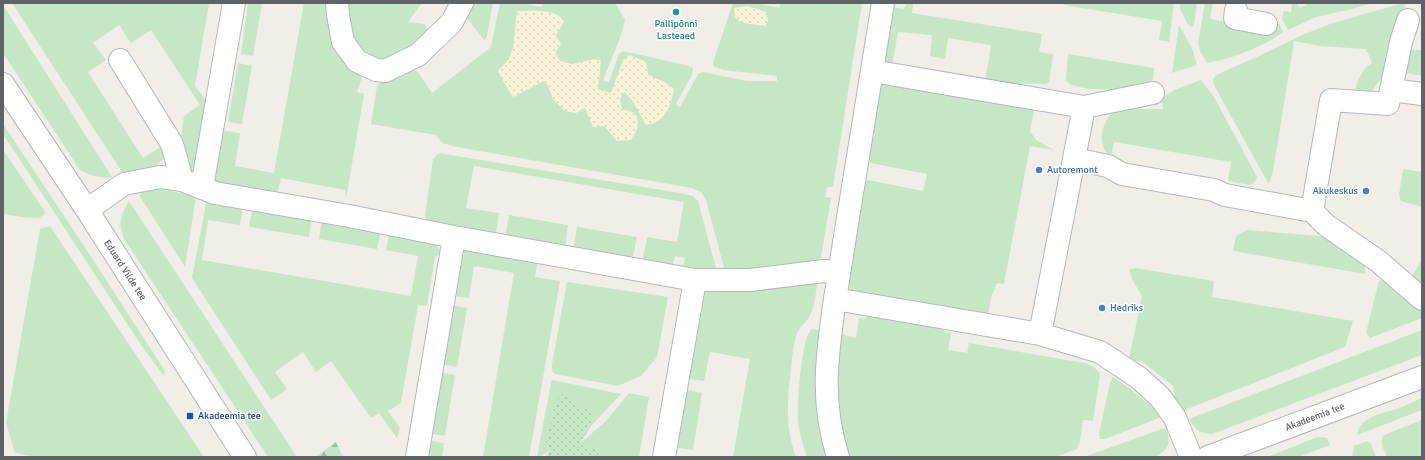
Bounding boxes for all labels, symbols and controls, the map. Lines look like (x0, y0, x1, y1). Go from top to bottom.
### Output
marker: Pallipõnni Lasteaed (671, 7, 681, 17)
place label: Pallipõnni Lasteaed (654, 18, 698, 42)
place label: Autoremont (1047, 164, 1098, 176)
marker: Autoremont (1034, 165, 1044, 175)
place label: Akukeskus (1313, 185, 1359, 197)
marker: Akukeskus (1361, 186, 1371, 196)
street label: Eduard Vilde tee (101, 237, 149, 303)
place label: Hedriks (1110, 302, 1144, 314)
marker: Hedriks (1097, 303, 1107, 313)
street label: Akadeemia tee (1284, 400, 1346, 434)
place label: Akadeemia tee (198, 410, 261, 422)
marker: Akadeemia tee (185, 411, 195, 421)

